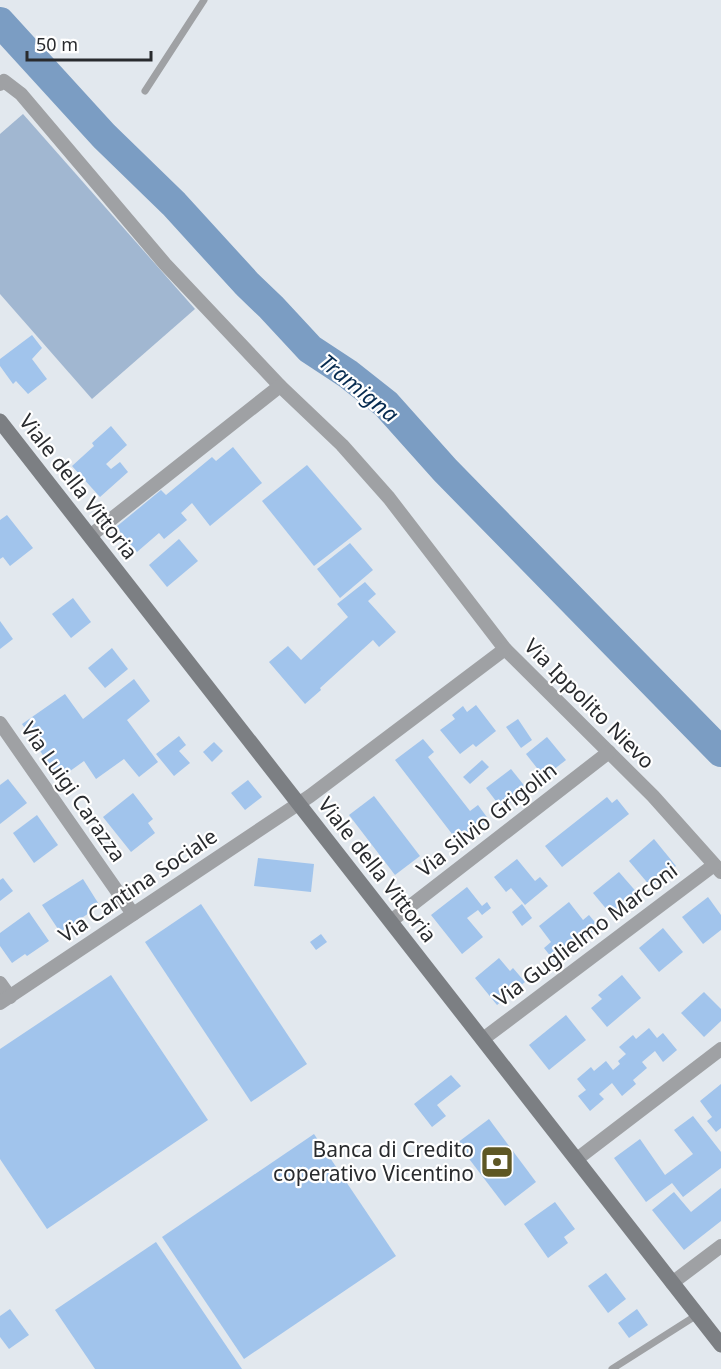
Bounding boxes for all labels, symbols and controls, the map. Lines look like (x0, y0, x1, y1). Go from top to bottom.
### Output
scale bar (27, 24, 152, 62)
text: 50 m (36, 32, 78, 56)
water label: Tramigna (314, 346, 406, 429)
street label: Viale della Vittoria (13, 408, 144, 565)
street label: Via Ippolito Nievo (518, 632, 661, 775)
street label: Via Luigi Carazza (15, 716, 133, 867)
street label: Via Silvio Grigolin (411, 756, 562, 883)
street label: Viale della Vittoria (312, 791, 443, 948)
street label: Via Cantina Sociale (53, 822, 222, 949)
street label: Via Guglielmo Marconi (488, 856, 683, 1012)
place label: Banca di Credito coperativo Vicentino (273, 1135, 474, 1187)
bank icon: Banca di Credito coperativo Vicentino (479, 1144, 515, 1180)

